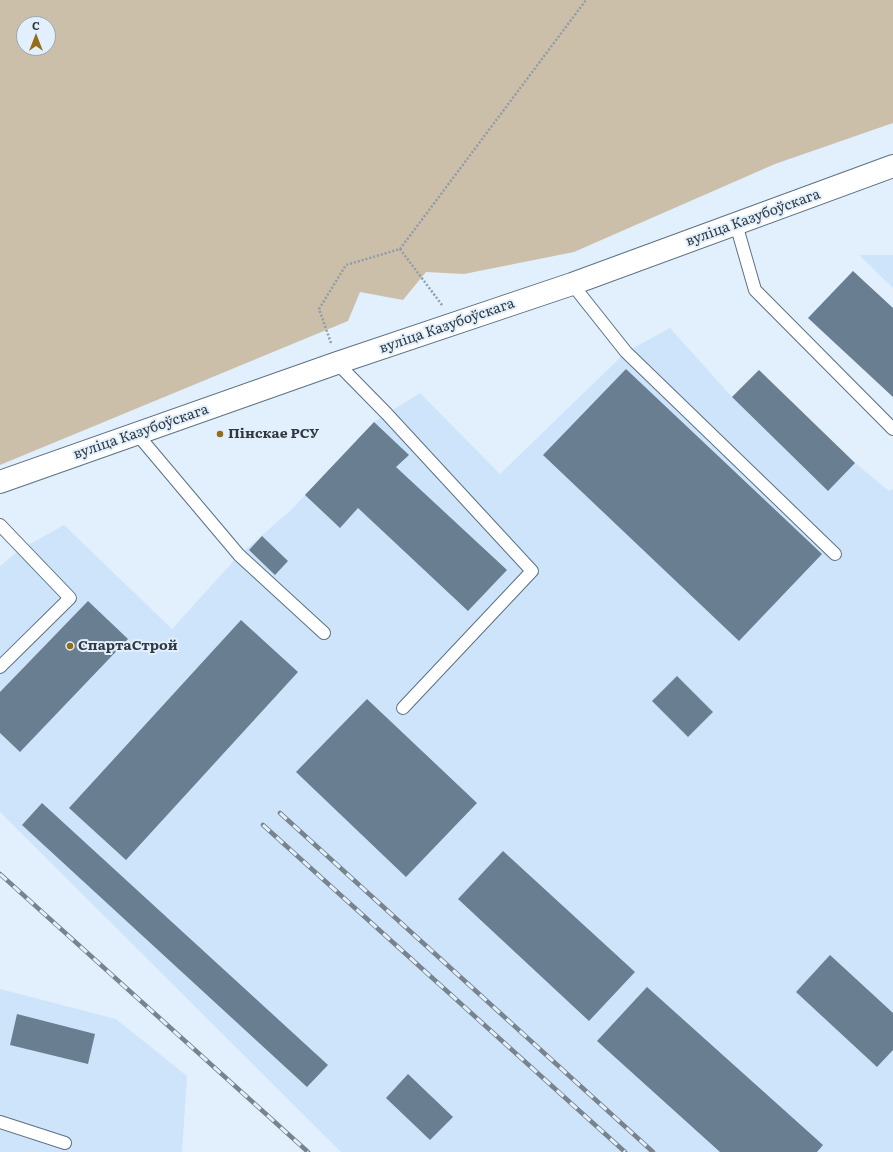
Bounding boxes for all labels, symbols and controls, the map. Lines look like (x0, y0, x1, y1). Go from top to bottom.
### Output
north arrow (16, 16, 56, 56)
text: С (32, 17, 40, 33)
street label: вуліца Казубоўскага (683, 186, 823, 250)
street label: вуліца Казубоўскага (377, 295, 517, 357)
street label: вуліца Казубоўскага (71, 401, 211, 463)
place label: Пінскае РСУ (228, 426, 319, 442)
marker: Пінскае РСУ (215, 429, 225, 439)
place label: СпартаСтрой (78, 638, 178, 654)
marker: СпартаСтрой (65, 641, 75, 651)

